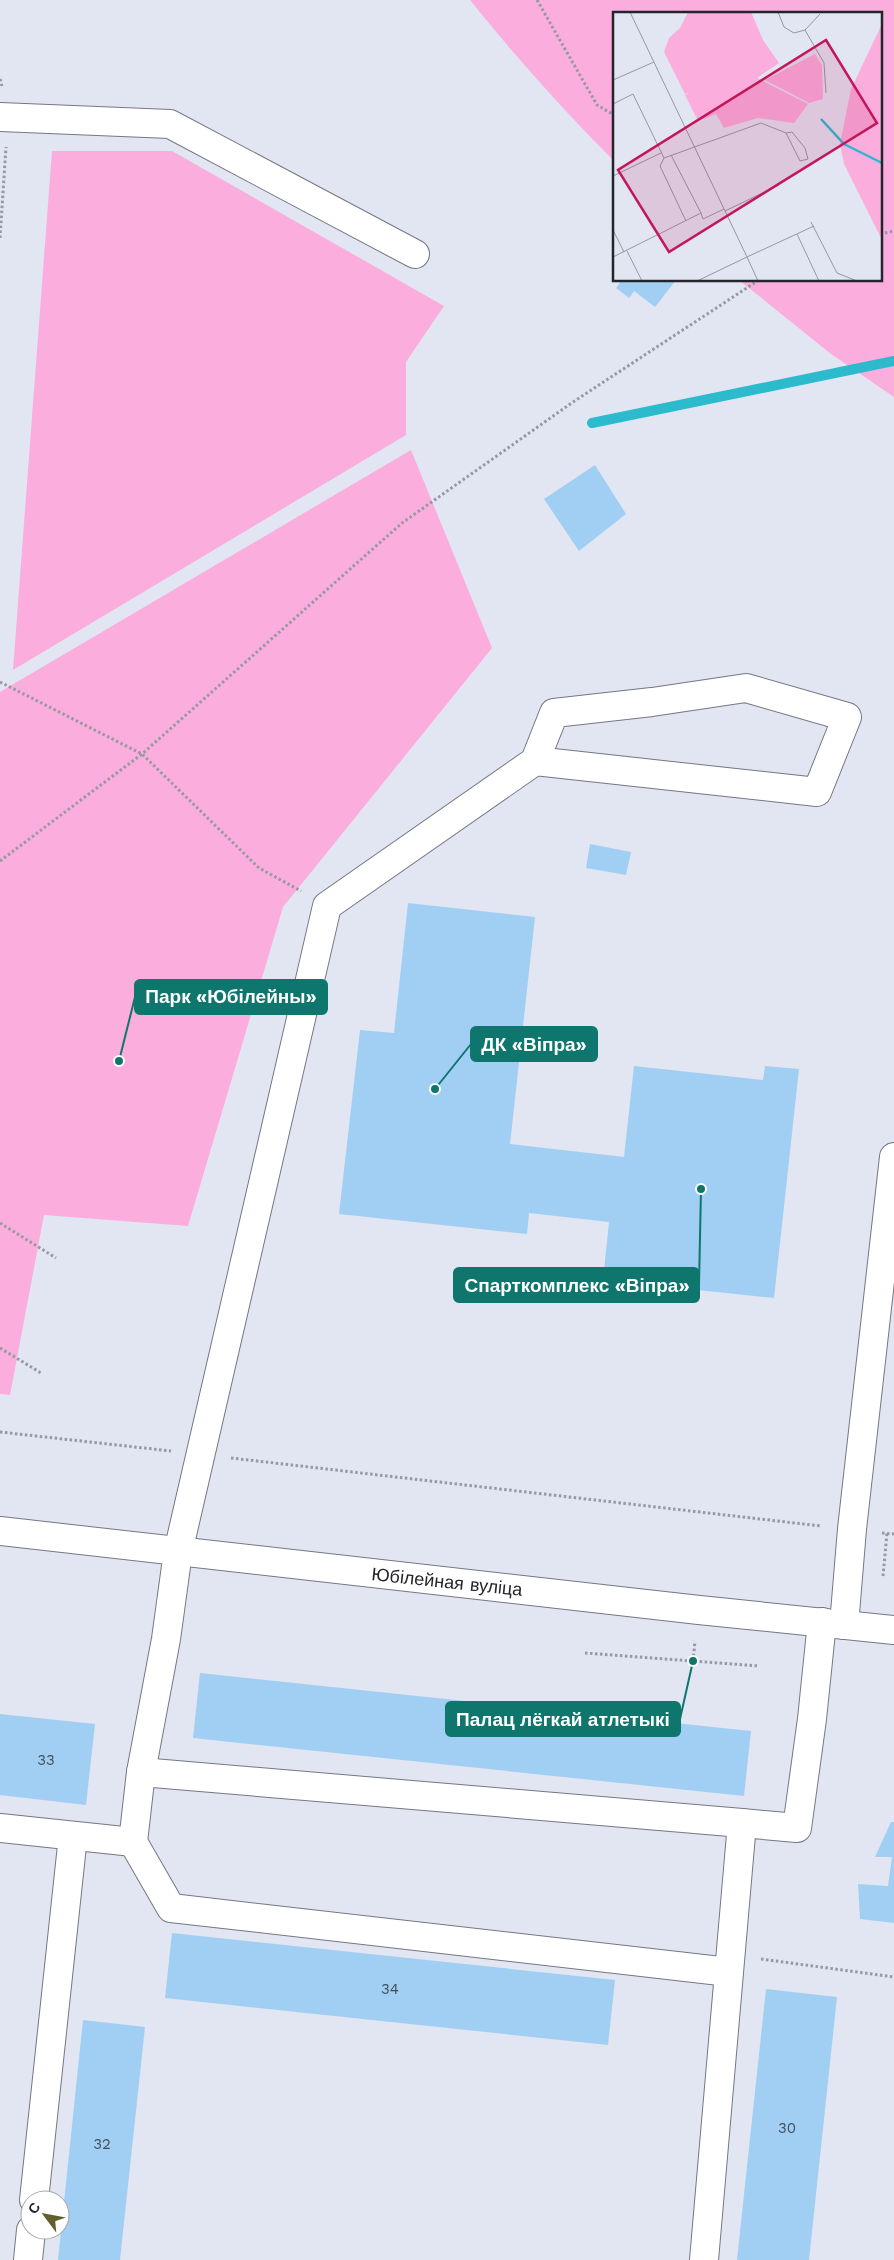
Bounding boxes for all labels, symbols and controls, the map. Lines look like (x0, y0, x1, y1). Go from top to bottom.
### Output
inset map (613, 12, 882, 281)
callout: Парк «Юбілейны» (135, 980, 327, 1014)
text: Парк «Юбілейны» (145, 985, 317, 1008)
callout: ДК «Віпра» (471, 1027, 597, 1061)
text: ДК «Віпра» (481, 1033, 587, 1056)
callout: Спарткомплекс «Віпра» (454, 1268, 699, 1302)
text: Спарткомплекс «Віпра» (464, 1274, 690, 1297)
street label: Юбілейная вуліца (371, 1563, 524, 1600)
callout: Палац лёгкай атлетыкі (446, 1702, 680, 1736)
text: Палац лёгкай атлетыкі (456, 1708, 670, 1731)
house number: 33 (37, 1751, 55, 1769)
house number: 34 (381, 1980, 399, 1998)
house number: 30 (778, 2119, 796, 2137)
house number: 32 (93, 2135, 111, 2153)
north arrow (20, 2190, 70, 2240)
text: С (25, 2200, 43, 2217)

